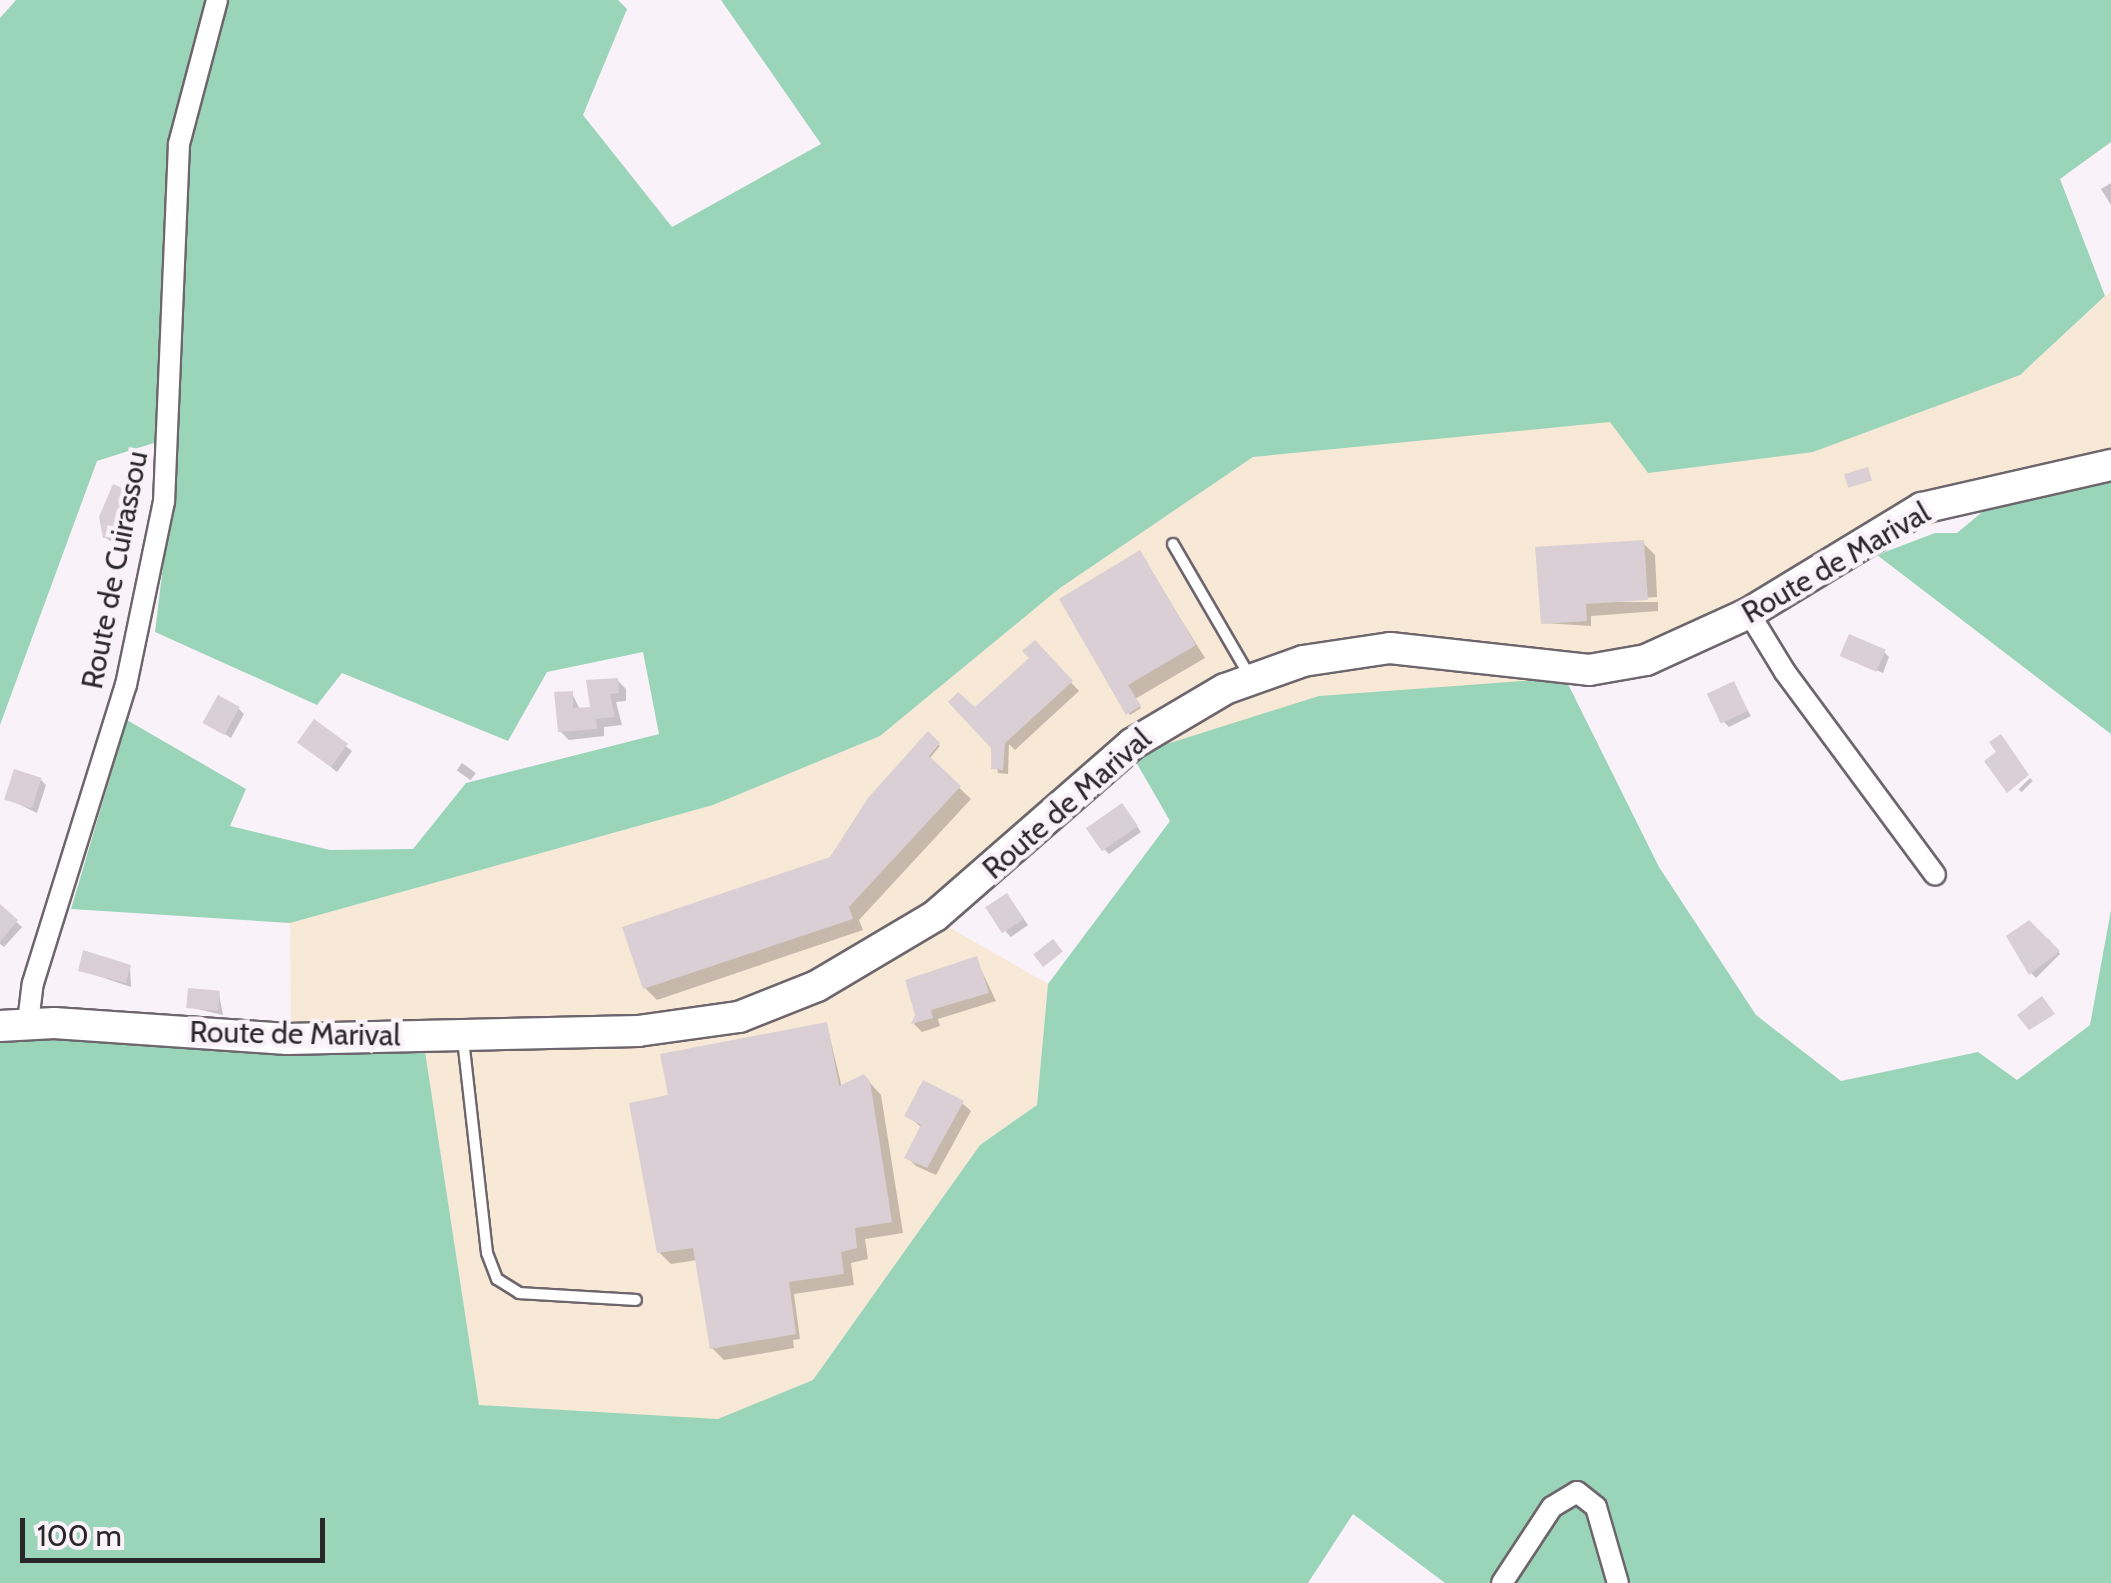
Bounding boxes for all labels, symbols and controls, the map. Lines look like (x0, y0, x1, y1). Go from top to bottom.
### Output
street label: Route de Cuirassou (74, 448, 156, 692)
street label: Route de Marival (1736, 495, 1936, 631)
street label: Route de Marival (976, 721, 1158, 887)
street label: Route de Marival (189, 1014, 401, 1054)
scale bar (25, 1498, 330, 1560)
text: 100 m (37, 1517, 122, 1554)

